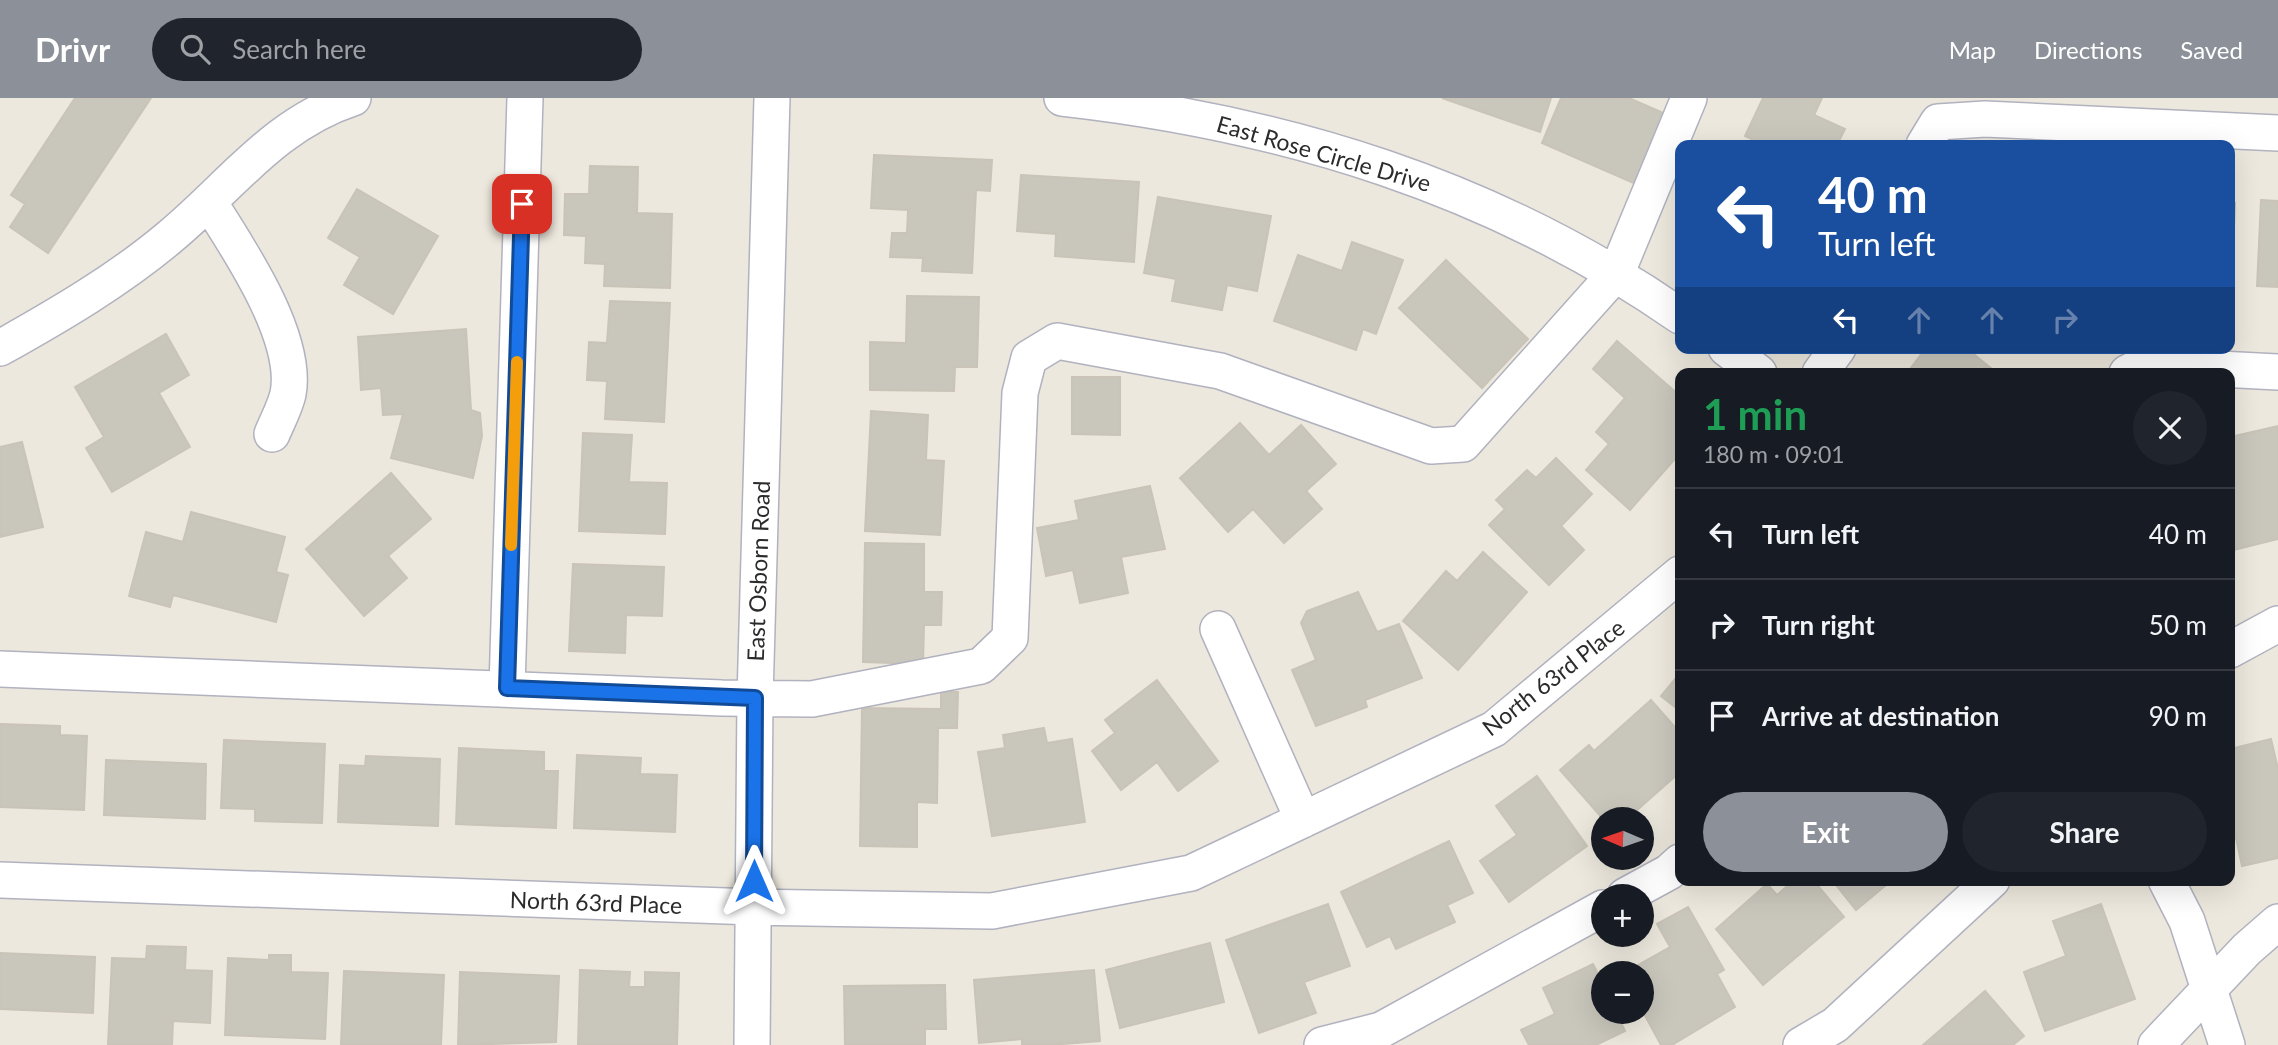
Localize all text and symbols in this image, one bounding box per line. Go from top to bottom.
search box [152,18,642,81]
text: Drivr [35,29,110,69]
icon: search [176,30,214,68]
text: Search here [232,33,366,65]
text: Map [1949,35,1996,64]
text: Directions [2034,35,2142,64]
text: Saved [2180,35,2243,64]
street label: East Rose Circle Drive [1214,109,1434,197]
text: 40 m [1818,165,1928,223]
icon: left [1703,168,1794,259]
pin [492,174,552,234]
icon: arrive [503,185,541,223]
text: Turn left [1818,224,1935,263]
icon: left [1827,301,1865,339]
icon: ahead [1900,301,1938,339]
icon: ahead [1973,301,2011,339]
icon: right [2046,301,2084,339]
text: 1 min [1703,389,1807,439]
button: close [2133,391,2207,465]
text: 180 m · 09:01 [1703,440,1845,468]
street label: East Osborn Road [741,480,775,662]
icon: left [1703,515,1741,553]
text: Turn left [1762,518,1859,550]
text: 40 m [2149,518,2207,550]
icon: right [1703,606,1741,644]
text: Turn right [1762,609,1875,641]
text: 50 m [2149,609,2207,641]
street label: North 63rd Place [1476,613,1630,741]
icon: arrive [1703,697,1741,735]
text: Arrive at destination [1762,700,1999,732]
text: 90 m [2149,700,2207,732]
button: Exit [1703,792,1948,872]
button: Share [1962,792,2207,872]
north arrow [1591,807,1654,870]
map controls [1591,807,1654,1024]
position arrow [717,844,791,918]
button: + [1591,884,1654,947]
street label: North 63rd Place [509,885,683,919]
button: − [1591,961,1654,1024]

